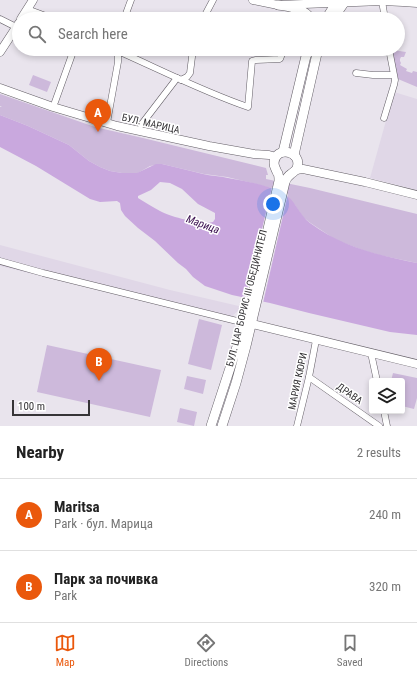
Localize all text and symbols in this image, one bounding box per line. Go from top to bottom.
search box [12,12,405,56]
icon: search [26,23,48,45]
text: Search here [58,25,128,43]
pin: A [85,99,111,132]
street label: БУЛ. МАРИЦА [121,111,181,136]
your location [263,194,283,214]
water label: Марица [184,212,221,236]
street label: БУЛ. ЦАР БОРИС III ОБЕДИНИТЕЛ [224,229,269,368]
pin: B [86,348,112,381]
street label: МАРИЯ КЮРИ [286,352,309,411]
map controls [369,378,405,414]
button: layers [369,378,405,414]
street label: ДРАВА [335,381,365,406]
scale bar [12,398,90,417]
text: 100 m [18,400,45,413]
text: Nearby [16,442,64,462]
text: 2 results [357,445,401,460]
text: Maritsa [54,498,100,516]
text: A [25,507,33,522]
text: 240 m [369,507,401,522]
text: Park · бул. Марица [54,516,153,531]
text: Парк за почивка [54,570,158,588]
text: B [25,579,33,594]
text: 320 m [369,579,401,594]
text: Park [54,588,77,603]
tab: Map [54,632,76,669]
tab: Directions [184,632,228,669]
tab: Saved [337,632,363,669]

